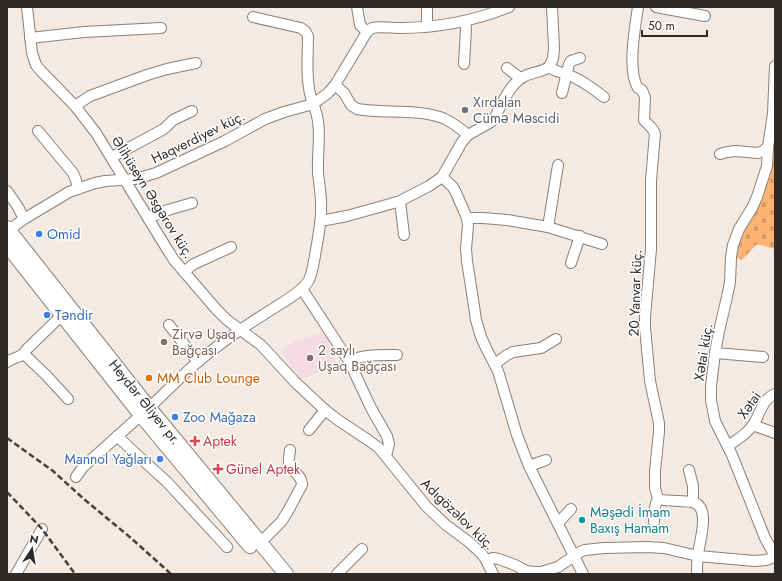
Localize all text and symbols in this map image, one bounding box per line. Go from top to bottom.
scale bar [642,12,707,38]
text: 50 m [648,17,675,35]
place label: Xırdalan Cümə Məscidi [473,92,560,128]
marker: Xırdalan Cümə Məscidi [460,105,470,115]
street label: Haqverdiyev küç. [148,106,248,168]
street label: Əlihüseyn Əsgərov küç. [107,132,199,262]
place label: Omid [47,224,81,244]
marker: Omid [34,229,44,239]
street label: 20 Yanvar küç. [623,249,647,337]
place label: Təndir [55,305,93,325]
marker: Təndir [42,310,52,320]
street label: Xətai küç. [689,322,717,382]
place label: Zirvə Uşaq Bağçası [172,324,236,360]
marker: Zirvə Uşaq Bağçası [159,337,169,347]
place label: 2 saylı Uşaq Bağçası [318,340,397,376]
marker: 2 saylı Uşaq Bağçası [305,353,315,363]
street label: Heydər Əliyev pr. [104,355,186,449]
place label: MM Club Lounge [157,368,260,388]
marker: MM Club Lounge [144,373,154,383]
street label: Xətai [732,387,766,423]
place label: Zoo Mağaza [183,407,256,427]
marker: Zoo Mağaza [170,412,180,422]
place label: Aptek [203,431,238,451]
marker: Aptek [190,436,200,446]
place label: Mannol Yağları [65,449,152,469]
marker: Mannol Yağları [155,454,165,464]
place label: Günel Aptek [226,459,301,479]
marker: Günel Aptek [213,464,223,474]
street label: Adıgözəlov küç. [417,473,499,555]
place label: Məşədi İmam Baxış Hamam [590,502,670,538]
marker: Məşədi İmam Baxış Hamam [577,515,587,525]
north arrow [12,529,52,569]
text: N [28,530,40,548]

